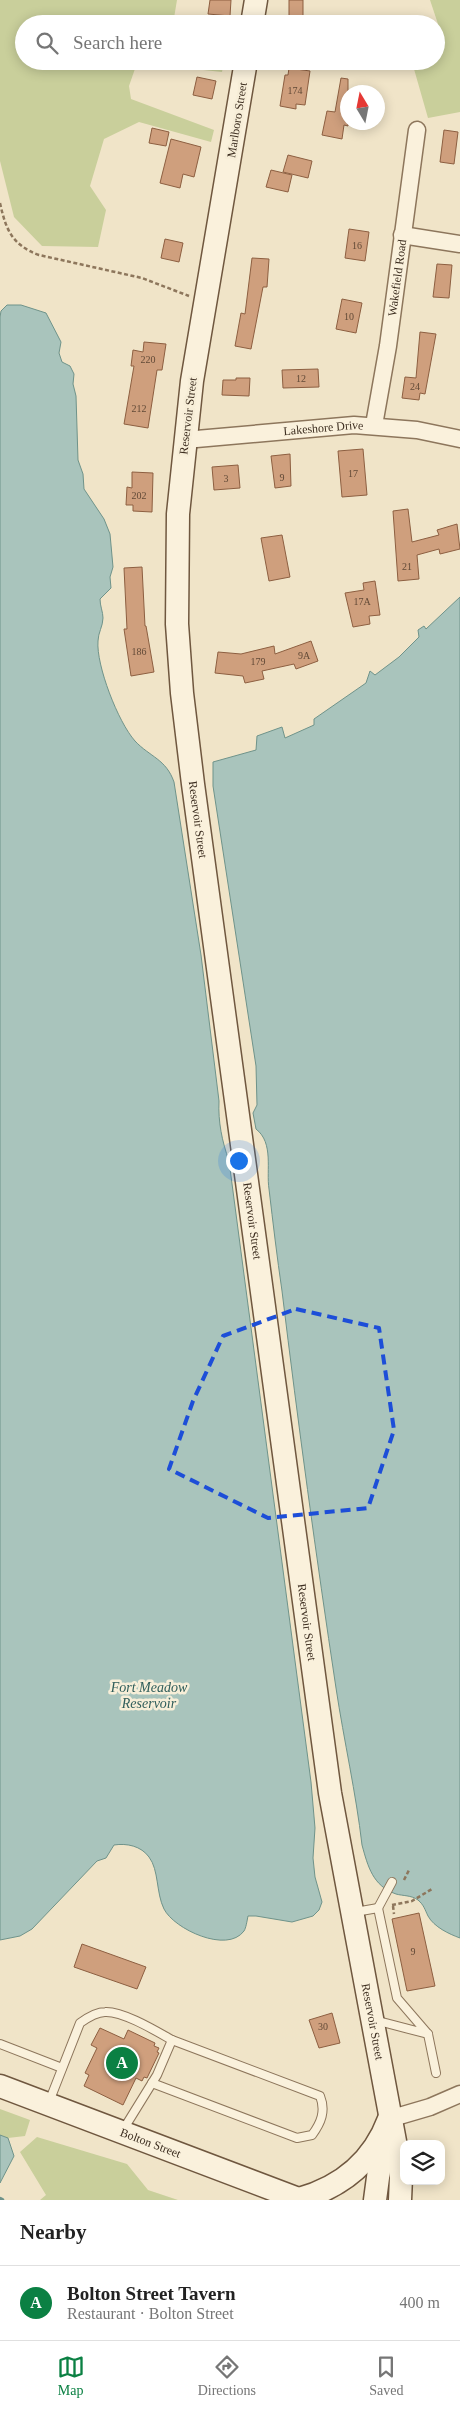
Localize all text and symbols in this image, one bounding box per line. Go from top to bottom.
search box [15,15,445,70]
icon: search [33,29,61,57]
text: Search here [73,32,162,53]
street label: Marlboro Street [224,81,250,159]
house number: 174 [288,85,303,96]
north arrow [340,85,385,130]
street label: Wakefield Road [385,239,409,317]
house number: 16 [352,240,362,251]
house number: 10 [344,311,354,322]
house number: 220 [141,354,156,365]
house number: 12 [296,373,306,384]
street label: Reservoir Street [176,376,200,455]
house number: 24 [410,381,420,392]
house number: 212 [132,403,147,414]
street label: Lakeshore Drive [283,418,364,438]
house number: 17 [348,468,358,479]
house number: 9 [280,472,285,483]
house number: 3 [224,473,229,484]
house number: 202 [132,490,147,501]
house number: 21 [402,561,412,572]
house number: 17A [353,596,371,607]
house number: 186 [132,646,147,657]
house number: 9A [298,650,311,661]
house number: 179 [251,656,266,667]
street label: Reservoir Street [186,780,210,860]
your location [226,1148,252,1174]
street label: Reservoir Street [240,1181,265,1261]
street label: Reservoir Street [295,1583,319,1662]
water label: Fort Meadow Reservoir [110,1680,188,1711]
house number: 9 [411,1946,416,1957]
street label: Reservoir Street [359,1982,387,2062]
house number: 30 [318,2021,328,2032]
pin: A [106,2044,138,2082]
street label: Bolton Street [118,2125,183,2161]
map controls [400,2140,445,2185]
button: layers [400,2140,445,2185]
text: Nearby [20,2220,87,2244]
text: Bolton Street Tavern [67,2283,236,2304]
text: A [30,2294,42,2311]
text: 400 m [400,2294,440,2311]
text: Restaurant · Bolton Street [67,2305,234,2322]
tab: Map [57,2353,85,2399]
tab: Directions [198,2353,256,2399]
tab: Saved [369,2353,403,2399]

